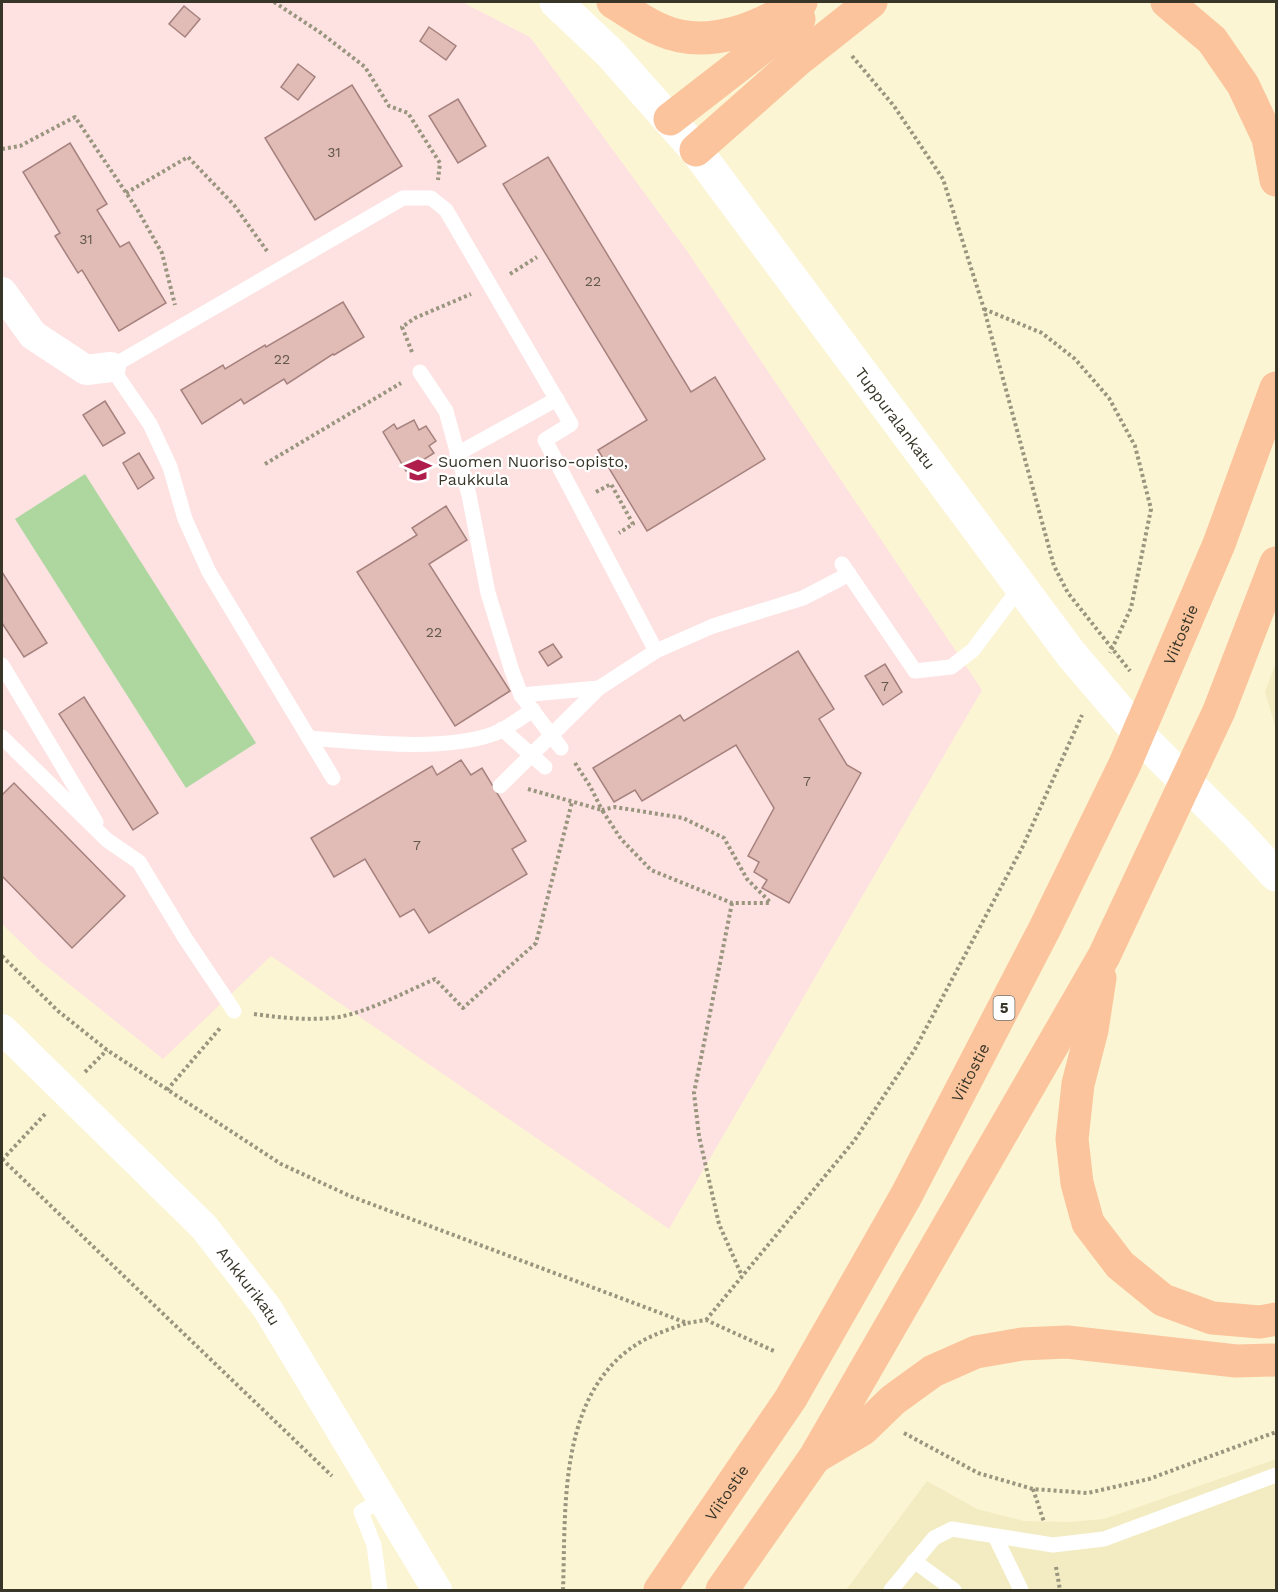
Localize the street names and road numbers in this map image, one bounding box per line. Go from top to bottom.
street label: Tuppuralankatu [851,364,939,473]
street label: Viitostie [1159,602,1202,668]
road number: 5 [994,996,1014,1020]
street label: Viitostie [947,1040,994,1105]
street label: Ankkurikatu [213,1243,284,1329]
street label: Viitostie [701,1461,753,1525]

